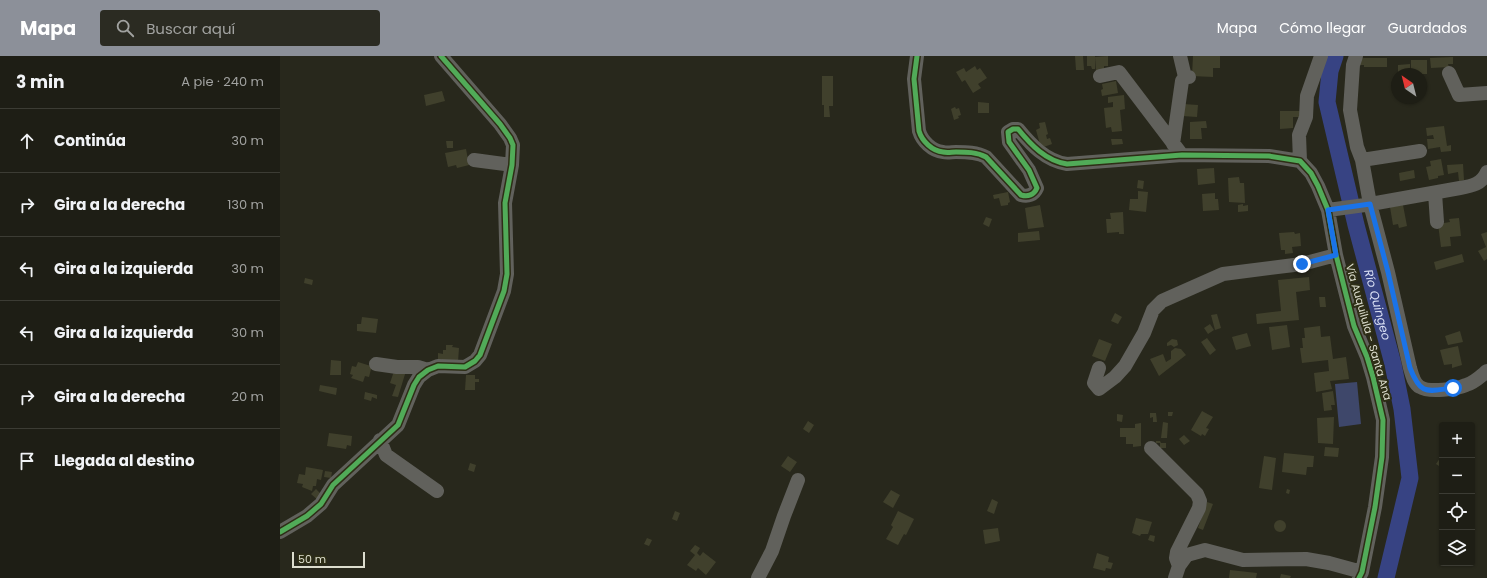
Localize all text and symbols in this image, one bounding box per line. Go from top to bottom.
search box [100,10,380,46]
text: Mapa [20,15,76,42]
icon: search [114,17,136,39]
text: Buscar aquí [146,18,235,39]
text: Mapa [1217,18,1257,38]
text: Cómo llegar [1279,18,1366,38]
text: Guardados [1388,18,1467,38]
north arrow [1391,68,1427,104]
text: 3 min [16,70,64,94]
text: A pie · 240 m [181,72,264,91]
icon: ahead [16,130,38,152]
text: Continúa [54,130,126,151]
text: 30 m [231,131,264,150]
icon: right [16,194,38,216]
text: Gira a la derecha [54,194,185,215]
text: 130 m [227,195,264,214]
route end [1293,255,1311,273]
icon: left [16,258,38,280]
text: Gira a la izquierda [54,258,193,279]
text: 30 m [231,259,264,278]
street label: Vía Auquilula - Santa Ana [1342,262,1396,402]
water label: Río Quingeo [1360,268,1395,342]
icon: left [16,322,38,344]
text: Gira a la izquierda [54,322,193,343]
text: 30 m [231,323,264,342]
route start [1444,379,1462,397]
icon: right [16,386,38,408]
text: Gira a la derecha [54,386,185,407]
text: 20 m [231,387,264,406]
map controls [1439,422,1475,566]
button: + [1439,422,1475,458]
icon: arrive [16,450,38,472]
text: Llegada al destino [54,450,195,471]
button: − [1439,458,1475,494]
button: locate [1439,494,1475,530]
button: layers [1439,530,1475,566]
scale bar [292,550,365,569]
text: 50 m [298,551,326,567]

